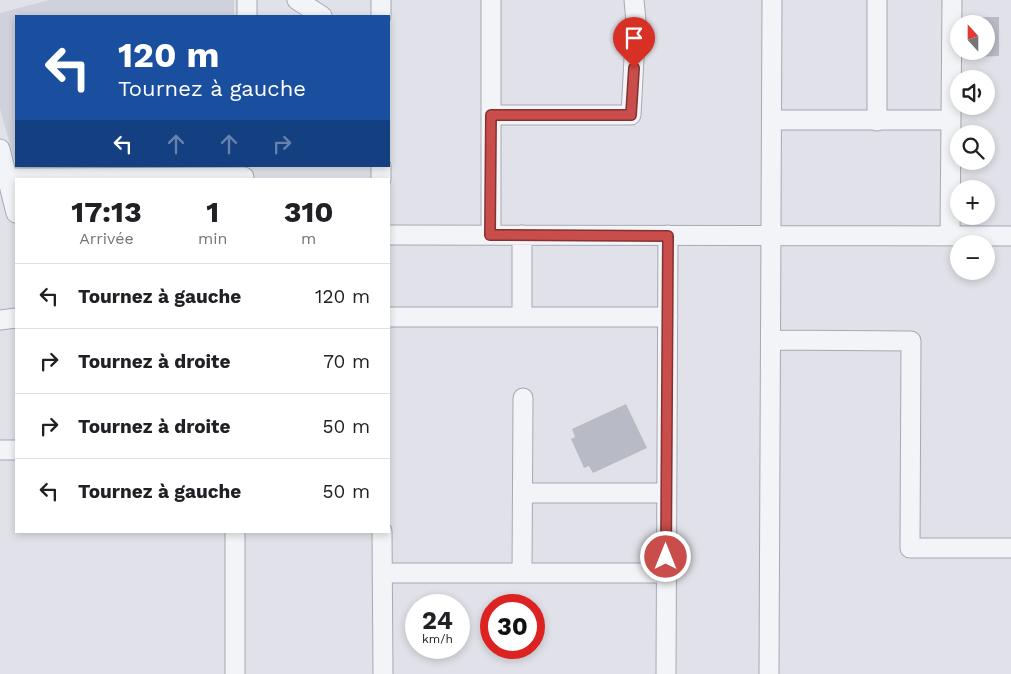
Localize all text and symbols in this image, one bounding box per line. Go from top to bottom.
north arrow [950,15,995,60]
map controls [950,15,995,280]
pin [613,17,655,68]
icon: arrive [620,24,648,52]
text: 120 m [118,34,219,76]
icon: left [35,35,100,100]
button: sound [950,70,995,115]
text: Tournez à gauche [118,76,306,101]
button: search [950,125,995,170]
icon: left [109,130,137,158]
icon: ahead [162,130,190,158]
icon: ahead [215,130,243,158]
icon: right [268,130,296,158]
button: + [950,180,995,225]
text: 17:13 [71,194,142,229]
text: 1 [206,194,219,229]
text: 310 [284,194,334,229]
text: Arrivée [79,229,134,248]
text: min [198,229,227,248]
text: m [301,229,316,248]
button: − [950,235,995,280]
icon: left [35,282,63,310]
text: Tournez à gauche [78,285,241,308]
text: 120 m [315,285,370,308]
icon: right [35,347,63,375]
text: Tournez à droite [78,350,230,373]
text: 70 m [323,350,370,373]
icon: right [35,412,63,440]
text: Tournez à droite [78,415,230,438]
text: 50 m [323,415,370,438]
icon: left [35,477,63,505]
text: Tournez à gauche [78,480,241,503]
text: 50 m [323,480,370,503]
position arrow [639,530,691,582]
speed limit sign: 30 [480,594,545,659]
text: 24 [422,606,453,635]
text: km/h [422,632,453,646]

